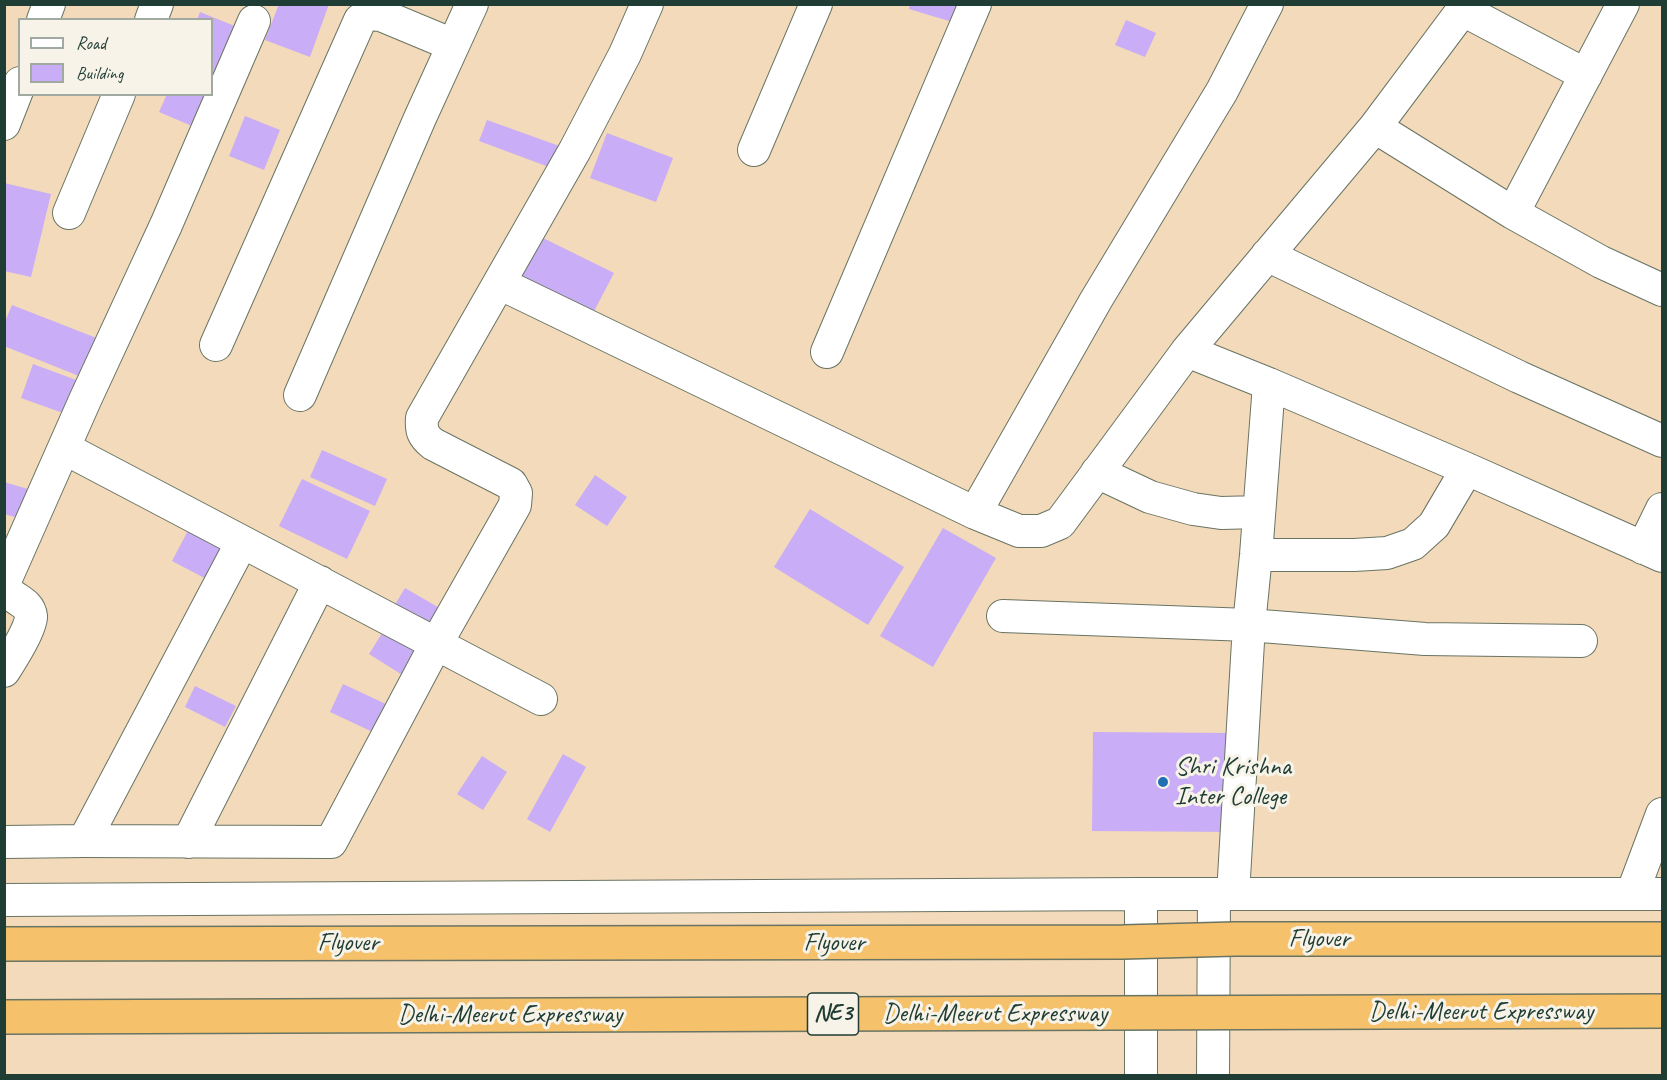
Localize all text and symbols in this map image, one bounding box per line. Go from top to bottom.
legend [18,18,213,96]
text: Road [76,32,106,54]
text: Building [76,62,123,84]
place label: Shri Krishna Inter College [1175,751,1291,812]
marker: Shri Krishna Inter College [1156,775,1170,789]
street label: Flyover [1288,923,1350,955]
street label: Flyover [317,927,379,959]
street label: Flyover [803,927,865,959]
road number: NE3 [808,993,858,1035]
street label: Delhi-Meerut Expressway [1369,996,1593,1028]
street label: Delhi-Meerut Expressway [883,998,1107,1030]
street label: Delhi-Meerut Expressway [398,999,622,1031]

